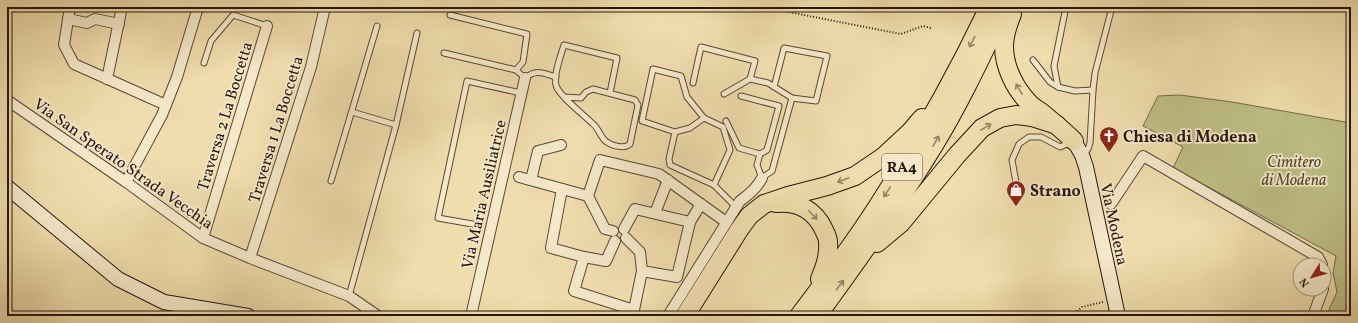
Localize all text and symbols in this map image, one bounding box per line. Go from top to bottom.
one-way arrow [967,36,975,48]
street label: Traversa 2 La Boccetta [193,39,259,194]
street label: Traversa 1 La Boccetta [244,53,310,206]
one-way arrow [1014,83,1022,95]
street label: Via San Sperato Strada Vecchia [28,94,217,235]
street label: Via Maria Ausiliatrice [457,118,513,271]
one-way arrow [980,122,991,131]
church icon: Chiesa di Modena [1098,125,1120,153]
place label: Chiesa di Modena [1123,127,1257,149]
one-way arrow [932,136,940,148]
park label: Cimitero di Modena [1261,152,1327,192]
road number: RA4 [882,154,922,180]
one-way arrow [837,177,849,185]
shop icon: Strano [1005,179,1027,207]
place label: Strano [1030,181,1081,203]
street label: Via Modena [1094,181,1132,268]
one-way arrow [883,186,891,198]
one-way arrow [808,210,818,220]
north arrow [1292,257,1332,297]
text: N [1297,274,1314,290]
one-way arrow [836,279,845,290]

